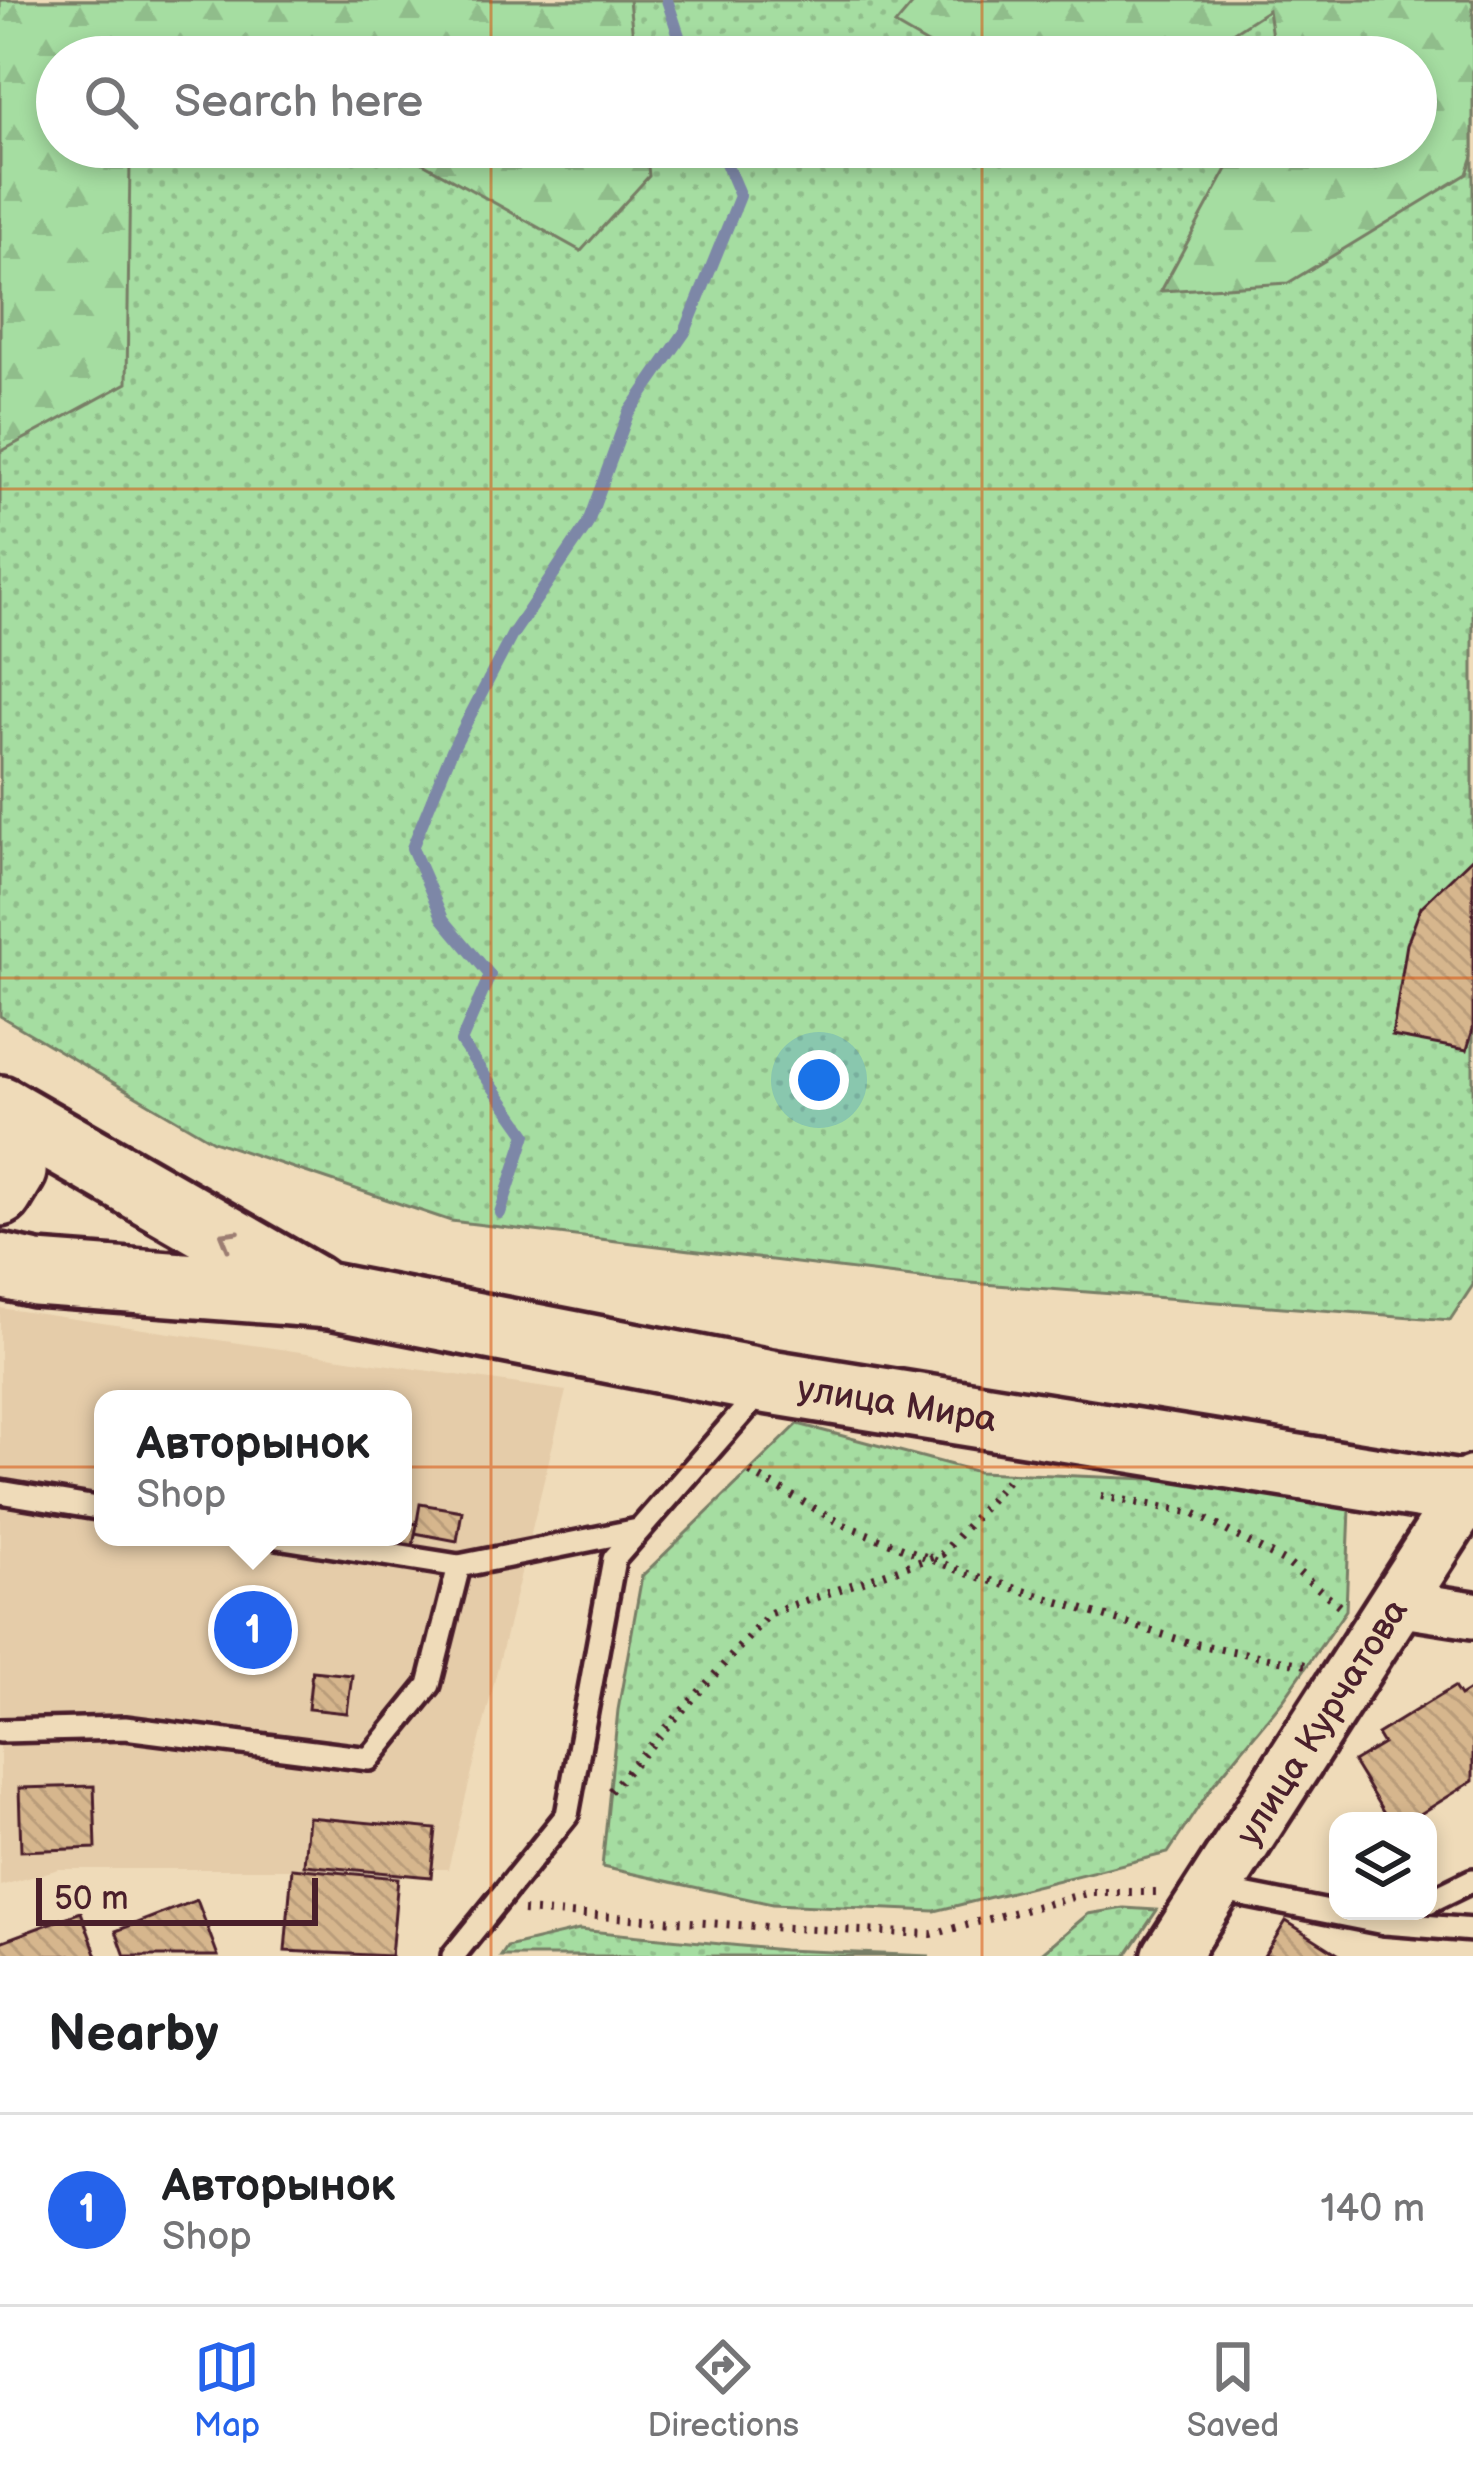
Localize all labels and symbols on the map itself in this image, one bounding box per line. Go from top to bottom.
your location [789,1050,849,1110]
one-way arrow [219,1230,241,1253]
street label: улица Мира [794,1368,1000,1442]
pin: 1 [214,1585,292,1675]
street label: улица Курчатова [1228,1591,1418,1854]
scale bar [36,1872,318,1925]

